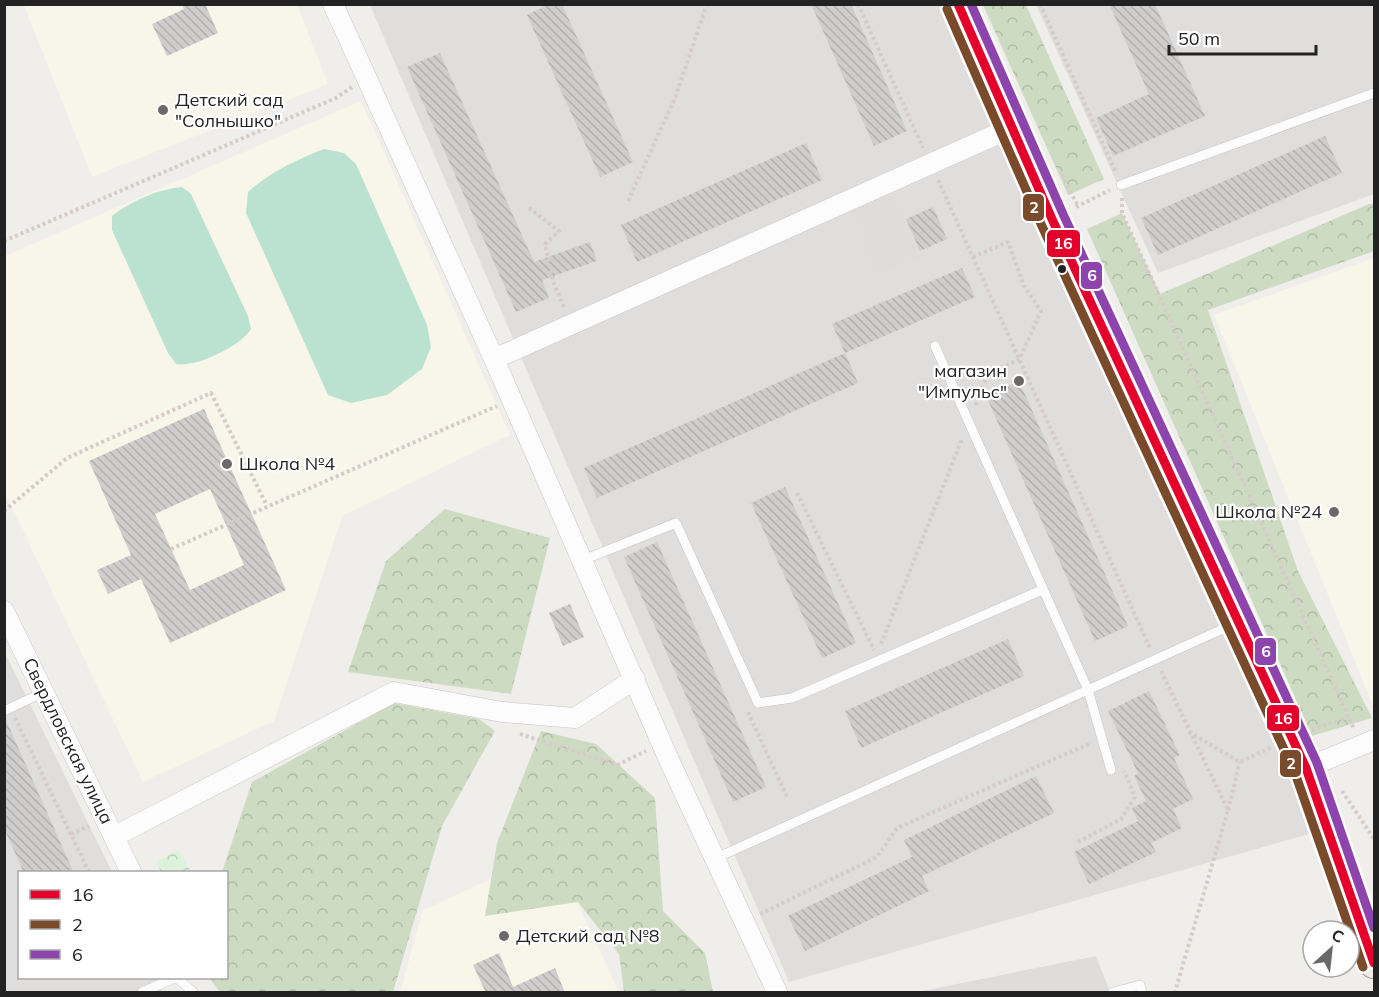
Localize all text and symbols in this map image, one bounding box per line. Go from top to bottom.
scale bar [1169,18,1316,56]
text: 50 m [1178,27,1220,50]
place label: Детский сад "Солнышко" [175,88,284,132]
marker: Детский сад "Солнышко" [156,103,170,117]
line badge: 2 [1022,193,1045,222]
text: 2 [1029,197,1039,217]
line badge: 16 [1046,229,1081,258]
text: 16 [1053,233,1073,253]
line badge: 6 [1080,261,1103,290]
unlabelled marker [1056,263,1068,275]
text: 6 [1087,265,1097,285]
place label: магазин "Импульс" [918,359,1007,403]
marker: магазин "Импульс" [1012,374,1026,388]
place label: Школа №4 [239,452,335,475]
marker: Школа №4 [220,457,234,471]
place label: Школа №24 [1215,500,1322,523]
marker: Школа №24 [1327,505,1341,519]
line badge: 6 [1254,637,1277,666]
text: 6 [1261,641,1271,661]
street label: Свердловская улица [18,654,119,828]
line badge: 16 [1266,704,1300,732]
text: 16 [1273,708,1293,728]
line badge: 2 [1279,749,1302,778]
text: 2 [1286,753,1296,773]
legend [18,871,228,979]
text: 16 [72,883,94,906]
text: 2 [72,913,83,936]
north arrow [1301,919,1361,979]
place label: Детский сад №8 [516,924,660,947]
text: С [1328,924,1347,947]
marker: Детский сад №8 [497,929,511,943]
text: 6 [72,943,83,966]

